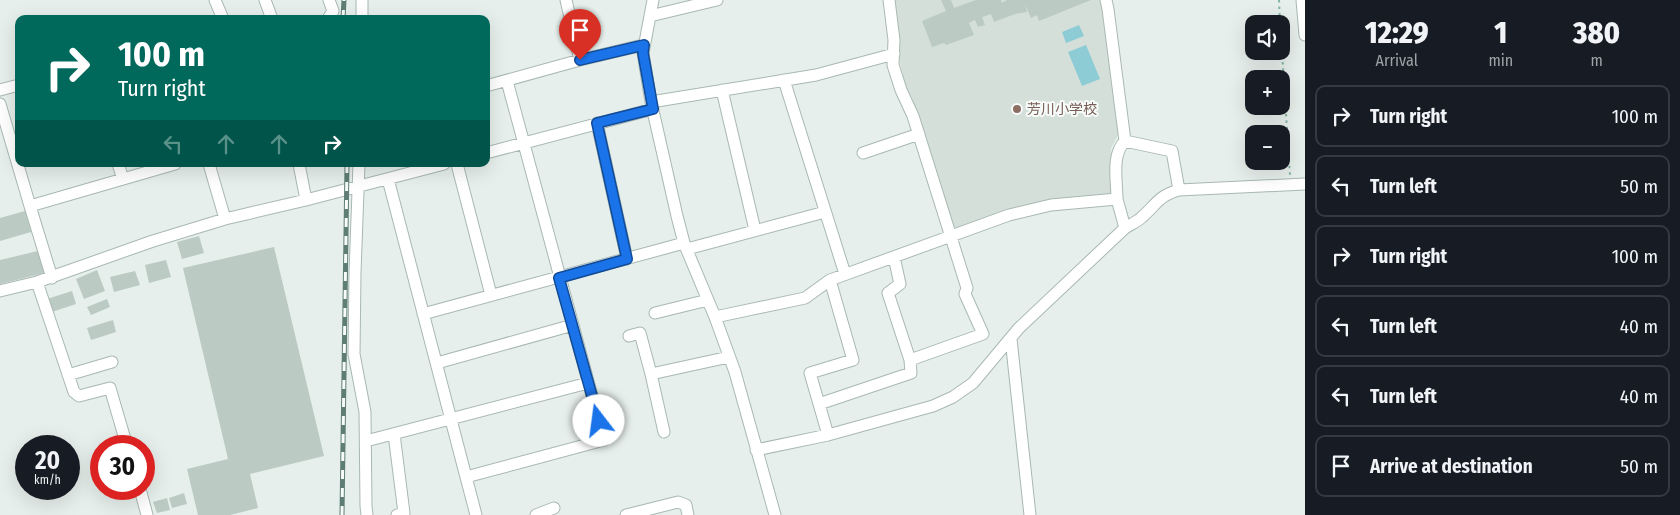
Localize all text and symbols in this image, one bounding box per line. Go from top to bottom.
pin [559,9,601,60]
map controls [1245,15,1290,170]
button: sound [1245,15,1290,60]
text: 12:29 [1365,15,1429,51]
text: 1 [1494,15,1507,51]
text: 380 [1573,15,1620,51]
icon: arrive [566,16,594,44]
text: 100 m [118,33,205,75]
icon: right [35,35,100,100]
text: Arrival [1376,51,1418,70]
text: min [1488,51,1513,70]
text: m [1590,51,1603,70]
button: + [1245,70,1290,115]
text: Turn right [118,75,206,102]
place label: 芳川小学校 [1027,101,1097,118]
icon: right [1327,102,1355,130]
marker: 芳川小学校 [1011,103,1023,115]
text: Turn right [1370,105,1447,128]
text: 100 m [1612,105,1658,128]
button: − [1245,125,1290,170]
icon: left [159,130,187,158]
icon: ahead [212,130,240,158]
icon: ahead [265,130,293,158]
icon: right [318,130,346,158]
icon: left [1327,172,1355,200]
text: Turn left [1370,175,1437,198]
text: 50 m [1620,175,1658,198]
icon: right [1327,242,1355,270]
text: Turn right [1370,245,1447,268]
text: 100 m [1612,245,1658,268]
icon: left [1327,312,1355,340]
text: Turn left [1370,315,1437,338]
text: 40 m [1620,315,1658,338]
icon: left [1327,382,1355,410]
text: Turn left [1370,385,1437,408]
text: 40 m [1620,385,1658,408]
position arrow [572,394,624,446]
speed limit sign: 30 [90,435,155,500]
text: 20 [35,446,60,476]
icon: arrive [1327,452,1355,480]
text: Arrive at destination [1370,455,1533,478]
text: 50 m [1620,455,1658,478]
text: km/h [34,473,61,487]

